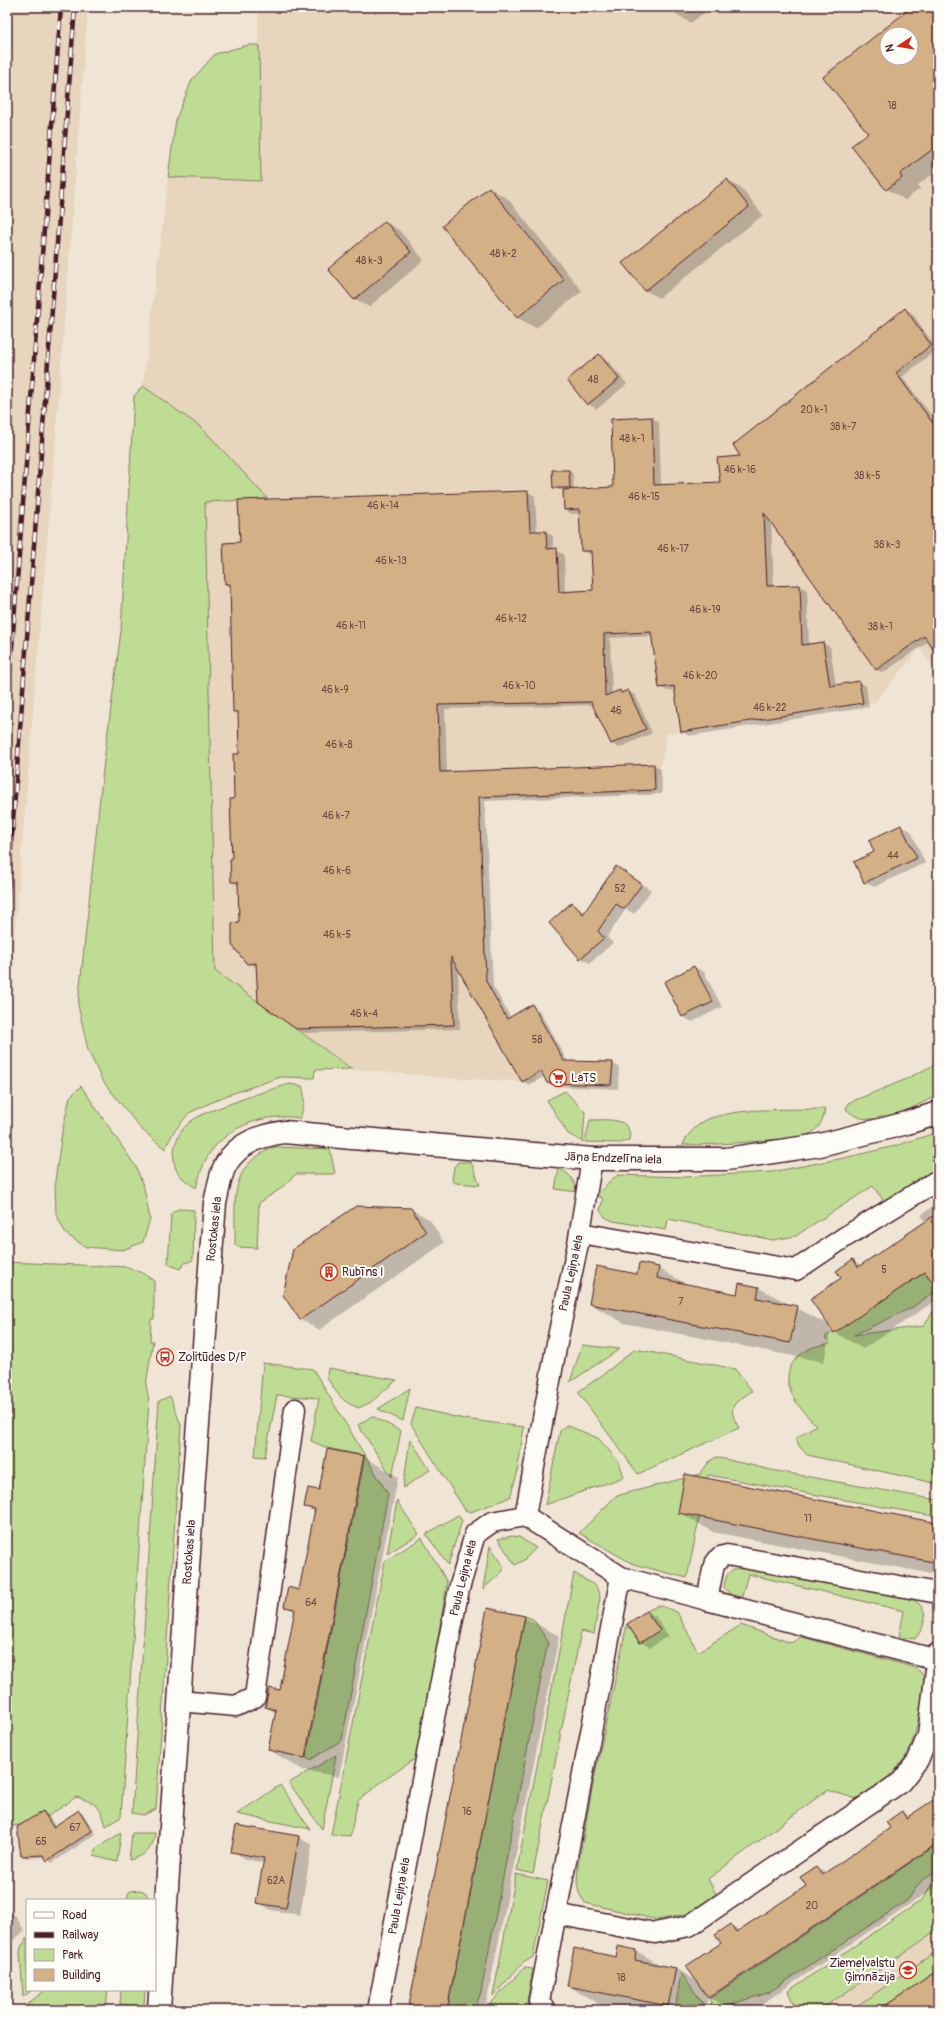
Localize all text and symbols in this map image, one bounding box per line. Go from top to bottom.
north arrow [879,26,919,66]
text: N [882,42,897,53]
house number: 18 [888,100,896,112]
house number: 48 k-2 [489,248,517,260]
house number: 48 k-3 [355,255,383,267]
house number: 48 [588,374,598,386]
house number: 20 k-1 [801,404,828,416]
house number: 38 k-7 [830,421,857,433]
house number: 48 k-1 [619,433,645,445]
house number: 46 k-16 [724,464,756,476]
house number: 38 k-5 [854,470,880,482]
house number: 46 k-15 [628,491,660,503]
house number: 46 k-14 [367,500,399,512]
house number: 38 k-3 [874,539,901,551]
house number: 46 k-17 [657,543,689,555]
house number: 46 k-13 [375,555,407,567]
house number: 46 k-19 [689,604,721,616]
house number: 46 k-12 [495,613,527,625]
house number: 46 k-11 [336,620,366,632]
house number: 38 k-1 [867,621,893,633]
house number: 46 k-20 [683,670,717,682]
house number: 46 k-10 [503,680,536,692]
house number: 46 k-9 [321,684,349,696]
house number: 46 k-22 [753,702,787,714]
house number: 46 [610,705,622,717]
house number: 46 k-8 [325,739,353,751]
house number: 46 k-7 [322,810,350,822]
house number: 44 [887,850,899,862]
house number: 46 k-6 [323,865,351,877]
house number: 52 [614,883,626,895]
house number: 46 k-5 [323,929,351,941]
house number: 46 k-4 [350,1008,378,1020]
house number: 58 [532,1034,542,1046]
supermarket icon: LaTS [548,1068,568,1088]
place label: LaTS [571,1071,596,1086]
street label: Jāņa Endzelīna iela [564,1149,662,1168]
street label: Rostokas iela [204,1195,225,1262]
street label: Paula Lejiņa iela [556,1233,587,1313]
building icon: Rubīns I [319,1262,339,1282]
house number: 5 [881,1264,887,1276]
place label: Rubīns I [342,1265,383,1280]
house number: 7 [678,1296,684,1308]
bus stop icon: Zolitūdes D/P [155,1347,175,1367]
place label: Zolitūdes D/P [178,1350,247,1365]
house number: 11 [804,1513,812,1525]
street label: Rostokas iela [180,1519,199,1585]
street label: Paula Lejiņa iela [447,1538,480,1618]
house number: 64 [305,1597,317,1609]
house number: 16 [462,1806,472,1818]
house number: 67 [69,1822,81,1834]
house number: 65 [35,1836,47,1848]
street label: Paula Lejiņa iela [385,1856,414,1936]
house number: 62A [267,1875,285,1887]
legend [26,1899,156,1991]
house number: 20 [806,1900,818,1912]
text: Road [62,1908,87,1923]
text: Railway [62,1928,98,1943]
text: Park [62,1948,83,1963]
place label: Ziemeļvalstu Ģimnāzija [829,1956,895,1985]
school or university icon: Ziemeļvalstu Ģimnāzija [898,1960,918,1980]
text: Building [62,1968,101,1983]
house number: 18 [617,1972,625,1984]

